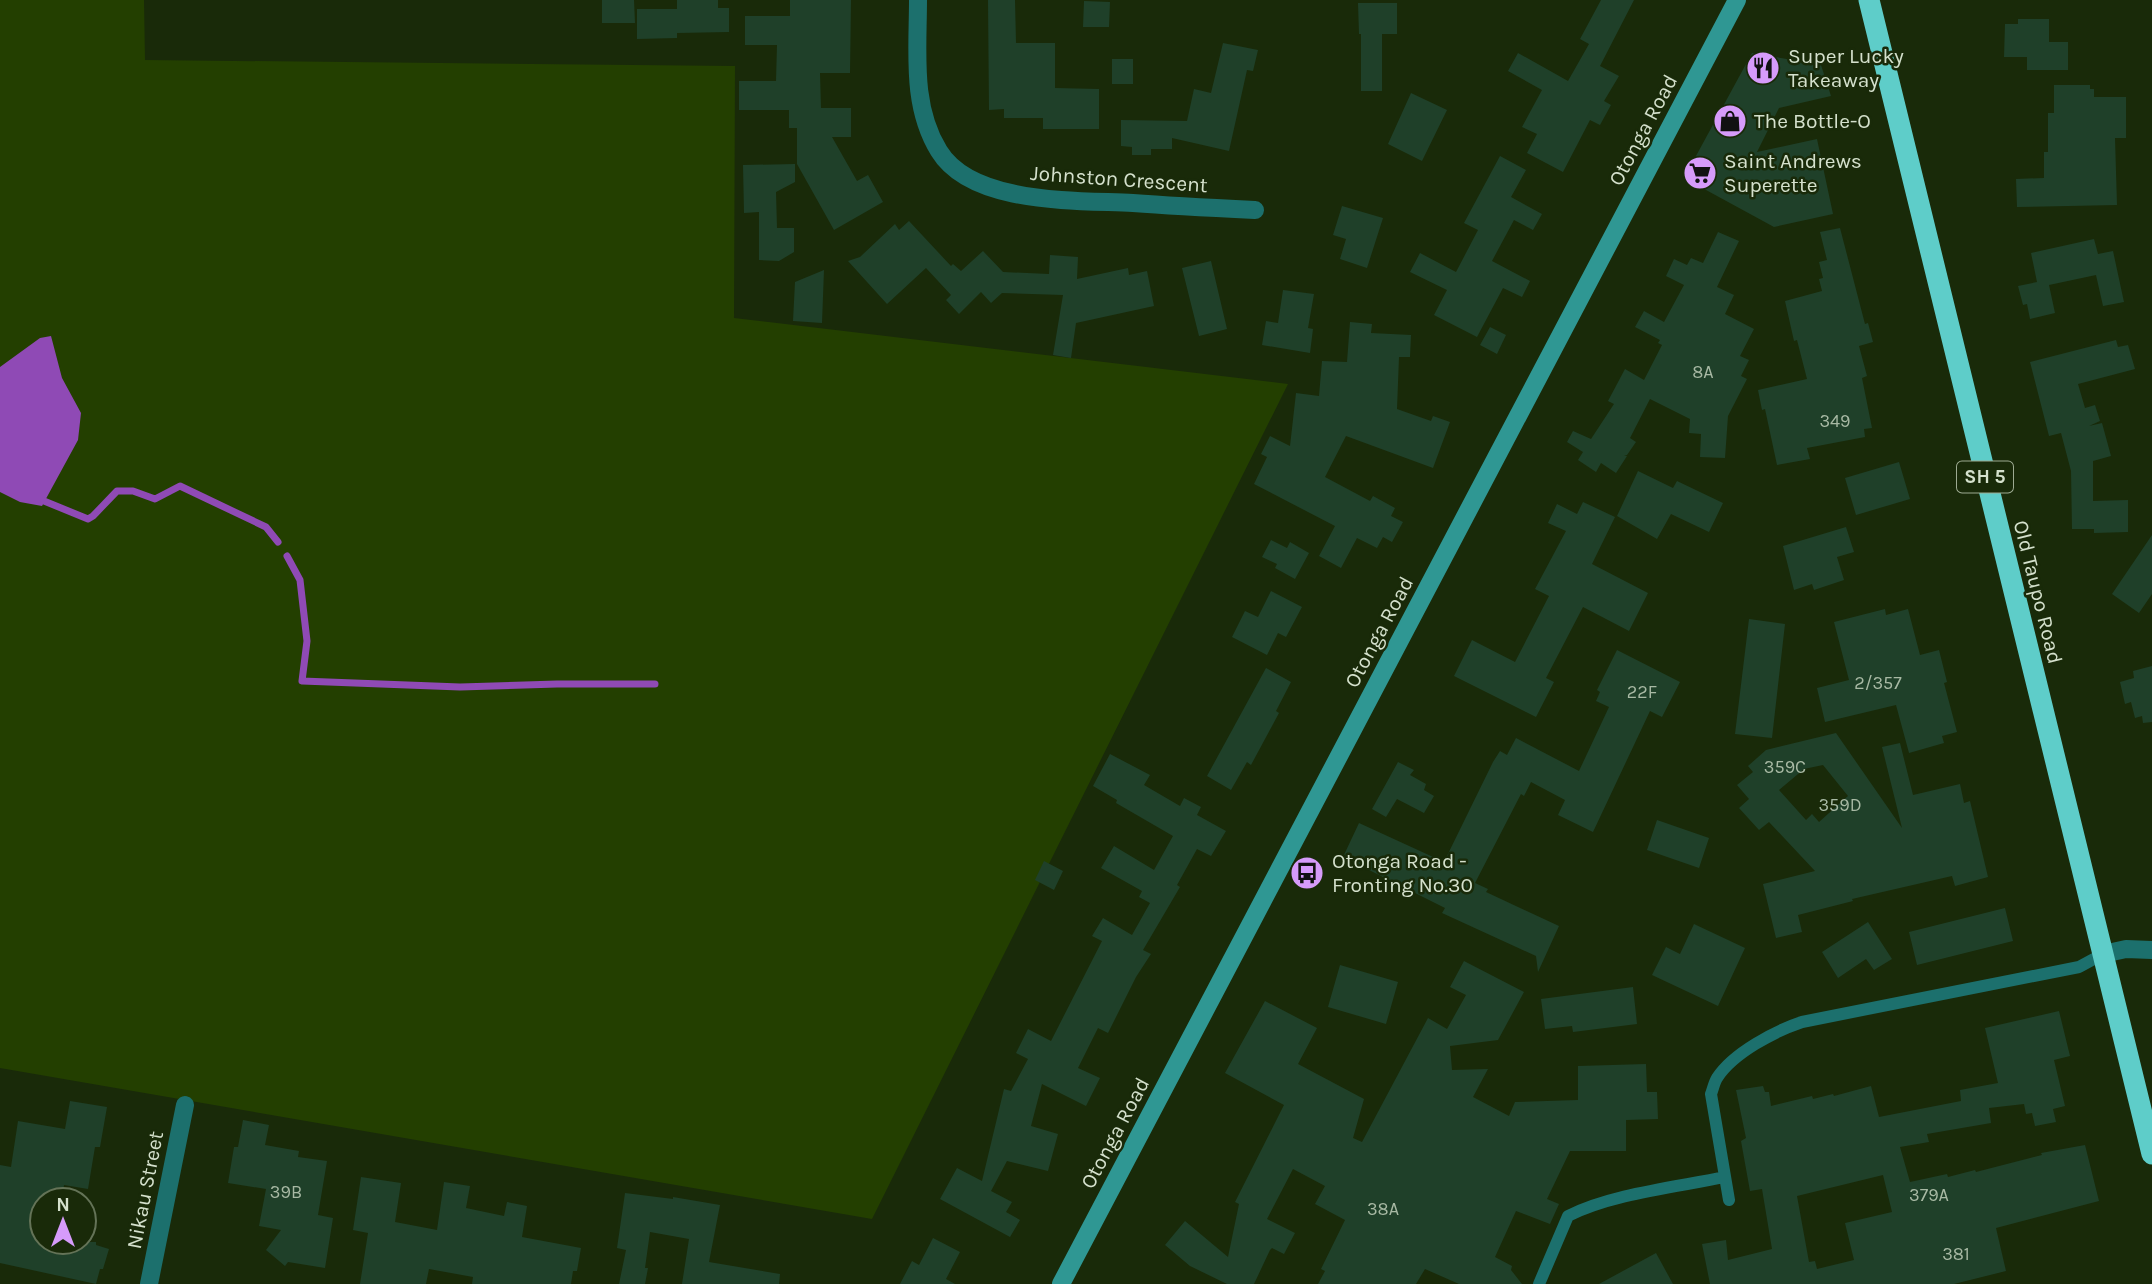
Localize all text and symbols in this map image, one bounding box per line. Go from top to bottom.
place label: Super Lucky Takeaway [1788,44,1904,92]
restaurant icon: Super Lucky Takeaway [1744,49,1782,87]
street label: Otonga Road [1604,70,1682,190]
shop icon: The Bottle-O [1711,102,1749,140]
place label: The Bottle-O [1754,109,1871,133]
place label: Saint Andrews Superette [1724,149,1862,197]
supermarket icon: Saint Andrews Superette [1681,154,1719,192]
street label: Johnston Crescent [1029,161,1209,197]
house number: 8A [1692,361,1714,383]
house number: 349 [1819,410,1851,432]
road number: SH 5 [1957,462,2013,492]
street label: Old Taupo Road [2009,518,2067,666]
street label: Otonga Road [1340,572,1418,692]
house number: 2/357 [1854,672,1902,694]
house number: 22F [1627,681,1657,703]
house number: 359C [1764,756,1806,778]
house number: 359D [1818,794,1862,816]
place label: Otonga Road - Fronting No.30 [1332,849,1473,897]
bus stop icon: Otonga Road - Fronting No.30 [1288,854,1326,892]
street label: Otonga Road [1076,1073,1154,1193]
street label: Nikau Street [122,1129,168,1251]
house number: 39B [270,1181,302,1203]
house number: 379A [1909,1184,1949,1206]
north arrow [28,1186,98,1256]
text: N [56,1194,70,1216]
house number: 38A [1367,1198,1399,1220]
house number: 381 [1942,1243,1970,1265]

